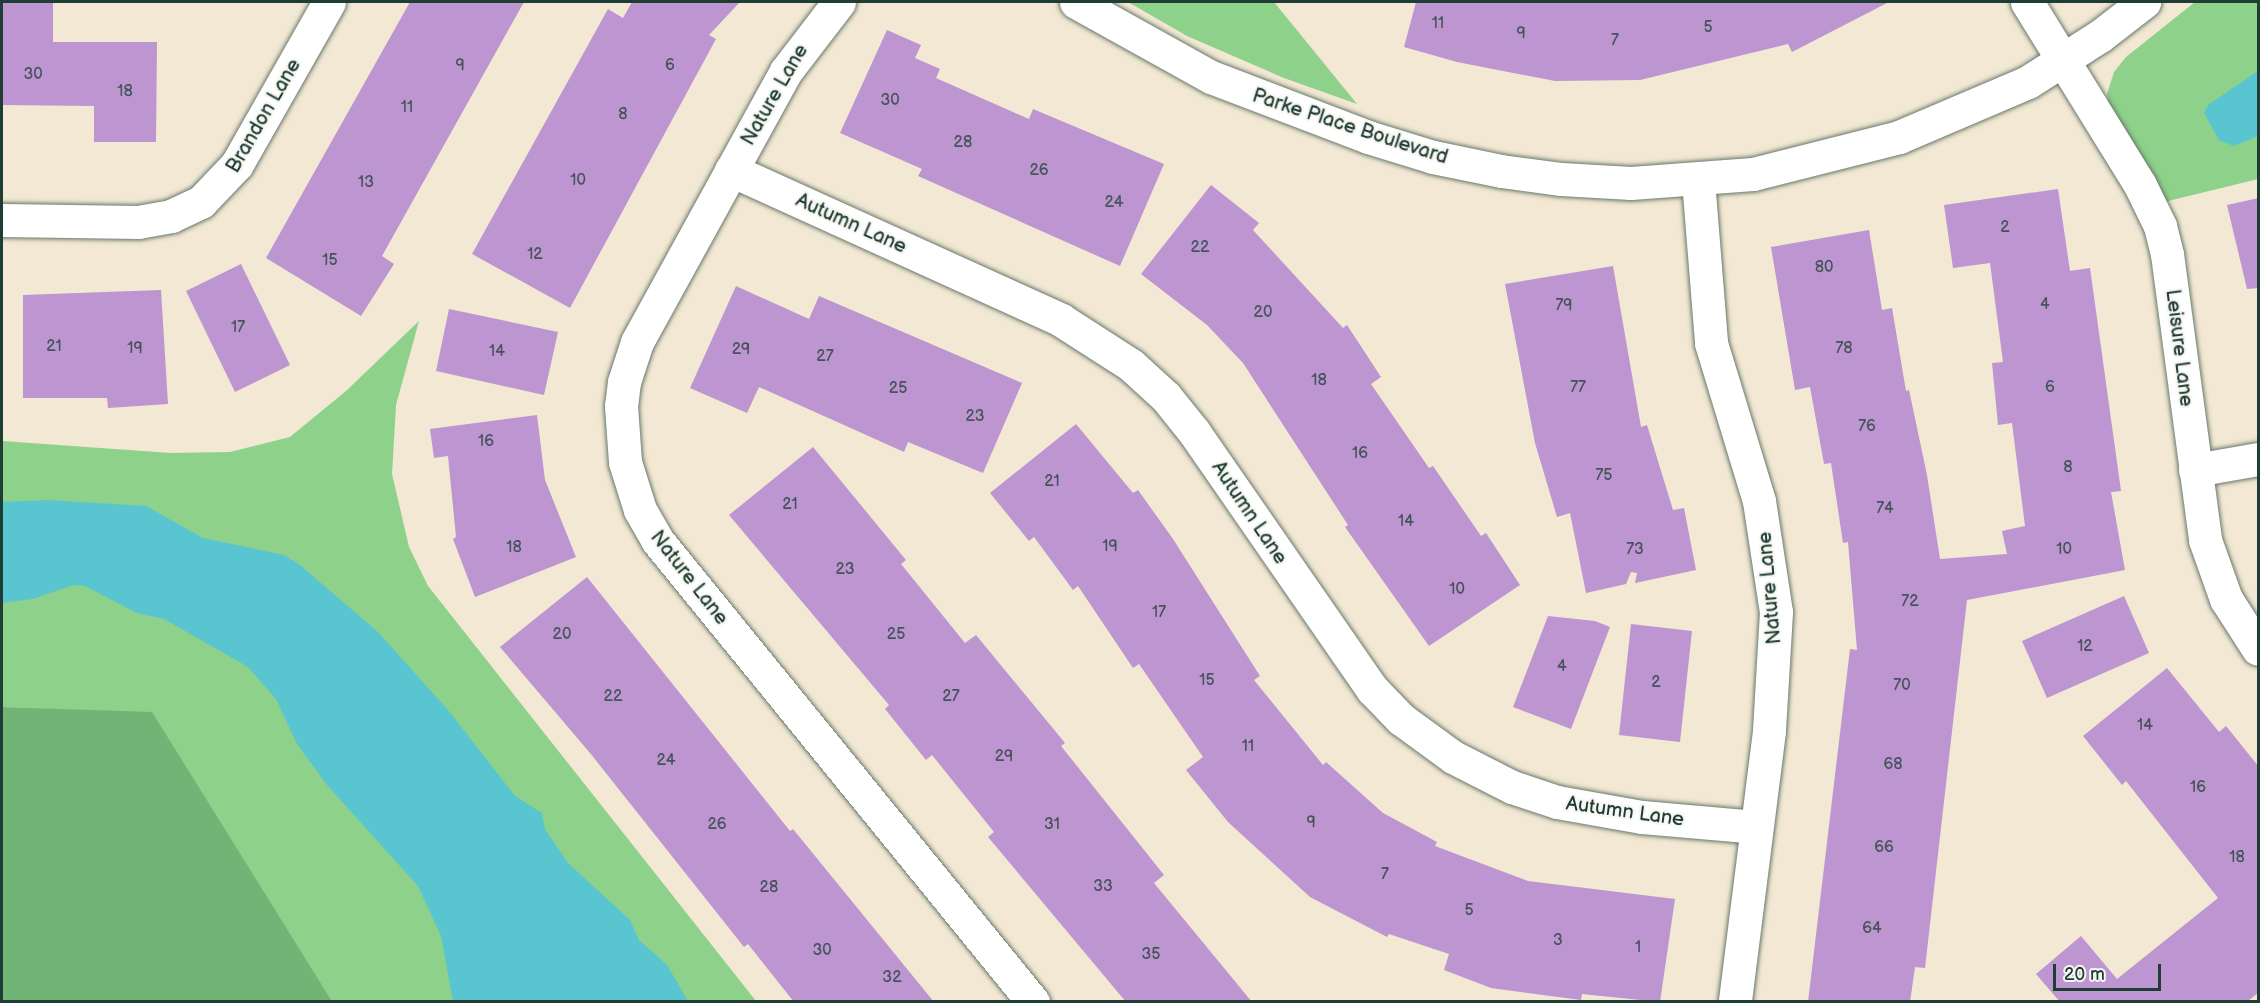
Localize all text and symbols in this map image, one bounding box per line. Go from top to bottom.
house number: 11 [1432,14,1444,34]
house number: 5 [1703,18,1713,38]
house number: 9 [1516,24,1526,44]
house number: 7 [1611,31,1619,51]
street label: Nature Lane [736,40,814,150]
street label: Brandon Lane [222,55,306,177]
house number: 9 [455,56,465,76]
house number: 6 [665,56,675,76]
house number: 30 [23,65,43,85]
house number: 18 [117,82,133,102]
street label: Parke Place Boulevard [1249,84,1451,170]
house number: 30 [880,91,900,111]
house number: 11 [401,98,413,118]
house number: 8 [618,105,628,125]
house number: 28 [954,133,972,153]
house number: 26 [1029,161,1049,181]
house number: 10 [570,171,586,191]
house number: 13 [358,173,374,193]
street label: Autumn Lane [792,189,910,259]
house number: 24 [1105,193,1123,213]
house number: 2 [2000,218,2010,238]
house number: 22 [1191,238,1209,258]
house number: 12 [527,245,543,265]
house number: 15 [322,251,338,271]
house number: 80 [1815,258,1833,278]
street label: Leisure Lane [2160,288,2198,408]
house number: 4 [2040,295,2050,315]
house number: 79 [1555,296,1573,316]
house number: 20 [1254,303,1272,323]
house number: 17 [231,318,245,338]
house number: 21 [46,337,62,357]
house number: 19 [127,339,143,359]
house number: 78 [1835,339,1853,359]
house number: 29 [732,340,750,360]
house number: 14 [489,342,505,362]
house number: 27 [816,347,834,367]
house number: 18 [1311,371,1327,391]
house number: 77 [1570,378,1586,398]
house number: 6 [2045,378,2055,398]
house number: 25 [889,379,907,399]
house number: 23 [966,407,984,427]
house number: 76 [1858,417,1876,437]
house number: 16 [478,432,494,452]
house number: 16 [1352,444,1368,464]
street label: Autumn Lane [1206,457,1292,569]
house number: 8 [2063,458,2073,478]
house number: 75 [1595,466,1613,486]
house number: 21 [1044,472,1060,492]
house number: 21 [782,495,798,515]
house number: 74 [1876,499,1894,519]
house number: 14 [1398,512,1414,532]
street label: Nature Lane [645,526,733,630]
street label: Nature Lane [1753,531,1787,645]
house number: 19 [1102,537,1118,557]
house number: 18 [506,538,522,558]
house number: 73 [1626,540,1644,560]
house number: 10 [2056,540,2072,560]
house number: 23 [836,560,854,580]
house number: 10 [1449,580,1465,600]
house number: 72 [1901,592,1919,612]
house number: 17 [1152,603,1166,623]
house number: 20 [553,625,571,645]
house number: 25 [887,625,905,645]
house number: 12 [2077,637,2093,657]
house number: 4 [1557,657,1567,677]
house number: 15 [1199,671,1215,691]
house number: 2 [1651,673,1661,693]
house number: 70 [1893,676,1911,696]
house number: 22 [604,687,622,707]
house number: 27 [942,687,960,707]
house number: 14 [2137,716,2153,736]
house number: 11 [1242,737,1254,757]
house number: 29 [995,747,1013,767]
house number: 24 [657,751,675,771]
house number: 68 [1883,755,1903,775]
house number: 16 [2190,778,2206,798]
street label: Autumn Lane [1564,792,1686,832]
house number: 9 [1306,813,1316,833]
house number: 26 [707,815,727,835]
house number: 31 [1044,815,1060,835]
house number: 66 [1874,838,1894,858]
house number: 18 [2229,848,2245,868]
house number: 7 [1381,865,1389,885]
house number: 33 [1093,877,1113,897]
house number: 28 [760,878,778,898]
house number: 5 [1464,901,1474,921]
house number: 64 [1862,919,1882,939]
house number: 3 [1553,931,1563,951]
house number: 1 [1635,938,1641,958]
house number: 30 [812,941,832,961]
house number: 35 [1141,945,1161,965]
scale bar [2056,952,2164,990]
text: 20 m [2064,964,2105,985]
house number: 32 [882,968,902,988]

